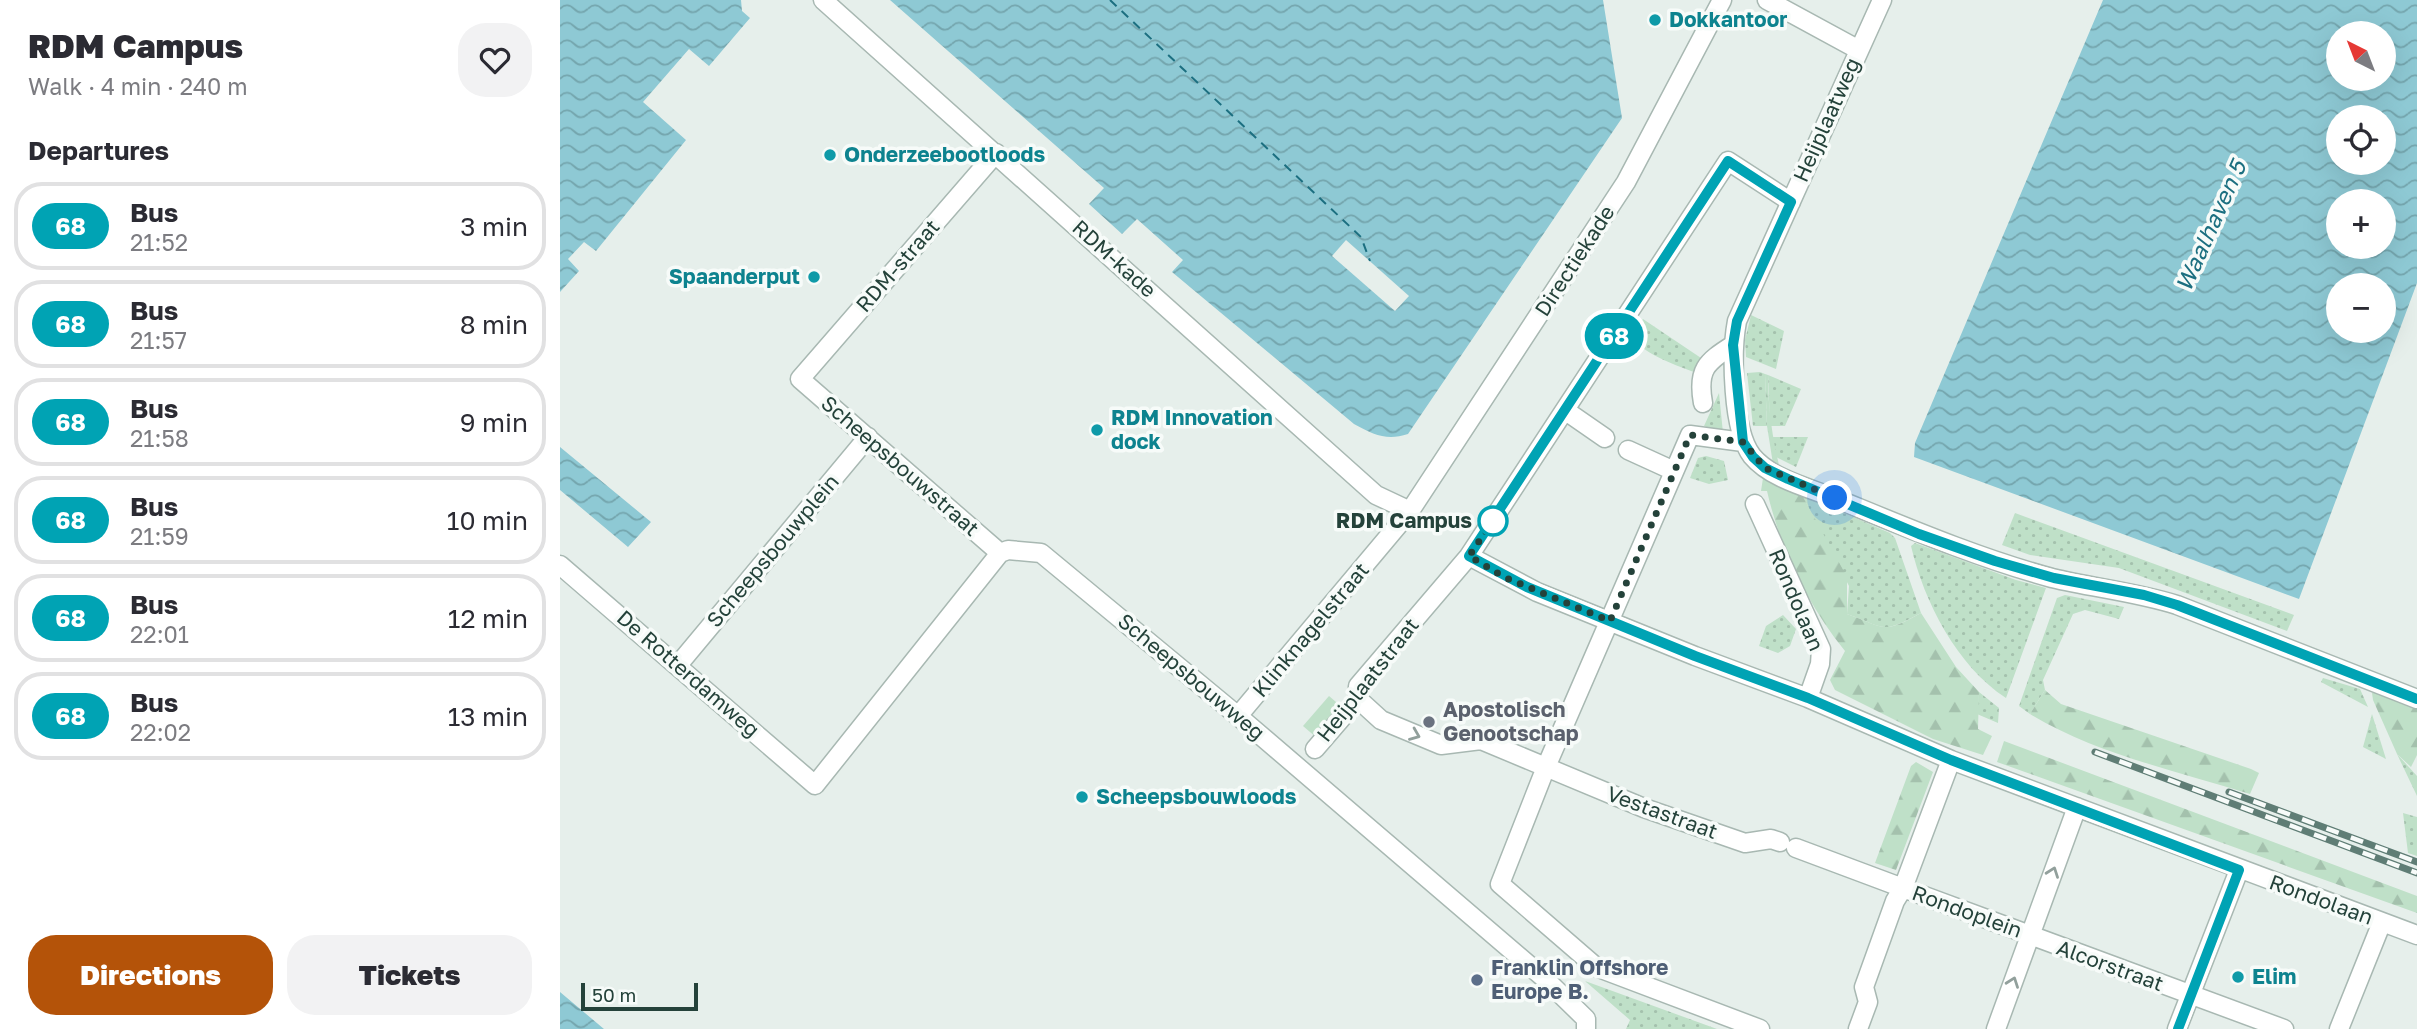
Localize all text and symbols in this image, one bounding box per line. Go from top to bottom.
place label: Dokkantoor [1669,6,1787,32]
marker: Dokkantoor [1647,12,1663,28]
north arrow [2326,21,2396,91]
map controls [2326,21,2396,343]
button: heart [458,23,532,97]
text: RDM Campus [28,26,243,65]
street label: Heijplaatweg [1787,54,1865,186]
text: Walk · 4 min · 240 m [28,72,248,100]
button: locate [2326,105,2396,175]
text: Departures [28,135,169,166]
place label: Onderzeebootloods [844,141,1045,167]
marker: Onderzeebootloods [822,147,838,163]
water label: Waalhaven 5 [2169,153,2252,295]
button: + [2326,189,2396,259]
text: Bus [130,197,178,228]
street label: Directiekade [1529,200,1620,321]
text: 68 [55,211,86,240]
text: 3 min [460,211,528,242]
street label: RDM-straat [850,214,945,317]
street label: RDM-kade [1067,214,1162,303]
text: 21:52 [130,228,188,256]
place label: Spaanderput [669,263,800,289]
marker: Spaanderput [806,269,822,285]
button: − [2326,273,2396,343]
text: Bus [130,295,178,326]
text: 68 [55,309,86,338]
text: 8 min [460,309,528,340]
line badge: 68 [1583,313,1646,359]
text: 68 [1599,321,1629,350]
text: 21:57 [130,326,187,354]
street label: Scheepsbouwstraat [816,390,985,541]
text: Bus [130,393,178,424]
place label: RDM Innovation dock [1111,404,1273,454]
text: 68 [55,407,86,436]
text: 9 min [460,407,528,438]
marker: RDM Innovation dock [1089,422,1105,438]
text: 21:58 [130,424,189,452]
street label: Scheepsbouwplein [701,469,844,632]
your location [1817,480,1852,515]
text: Bus [130,491,178,522]
text: 68 [55,505,86,534]
text: 10 min [447,505,528,536]
marker: RDM Campus [1478,506,1508,536]
place label: RDM Campus [1336,507,1472,533]
text: 21:59 [130,522,189,550]
street label: Rondolaan [1764,545,1830,655]
street label: Klinknagelstraat [1246,557,1374,702]
text: Bus [130,589,178,620]
text: 68 [55,603,86,632]
text: 12 min [448,603,528,634]
street label: De Rotterdamweg [612,604,765,742]
street label: Scheepsbouwweg [1113,607,1270,745]
street label: Heijplaatstraat [1311,612,1424,747]
text: 22:01 [130,620,189,648]
text: Bus [130,687,178,718]
place label: Apostolisch Genootschap [1443,696,1579,746]
text: 68 [55,701,86,730]
text: 13 min [448,701,528,732]
marker: Apostolisch Genootschap [1421,714,1437,730]
text: 22:02 [130,718,191,746]
one-way arrow [1408,726,1420,740]
street label: Vestastraat [1603,780,1721,844]
place label: Scheepsbouwloods [1096,783,1297,809]
marker: Scheepsbouwloods [1074,789,1090,805]
one-way arrow [2045,866,2059,878]
street label: Rondolaan [2266,868,2377,930]
street label: Rondoplein [1909,879,2026,943]
street label: Alcorstraat [2053,934,2167,996]
button: Directions [28,935,273,1015]
button: Tickets [287,935,532,1015]
place label: Franklin Offshore Europe B. [1491,954,1668,1004]
place label: Elim [2252,963,2296,989]
marker: Elim [2230,969,2246,985]
marker: Franklin Offshore Europe B. [1469,972,1485,988]
one-way arrow [2005,977,2019,989]
scale bar [581,980,698,1012]
text: 50 m [592,983,636,1006]

